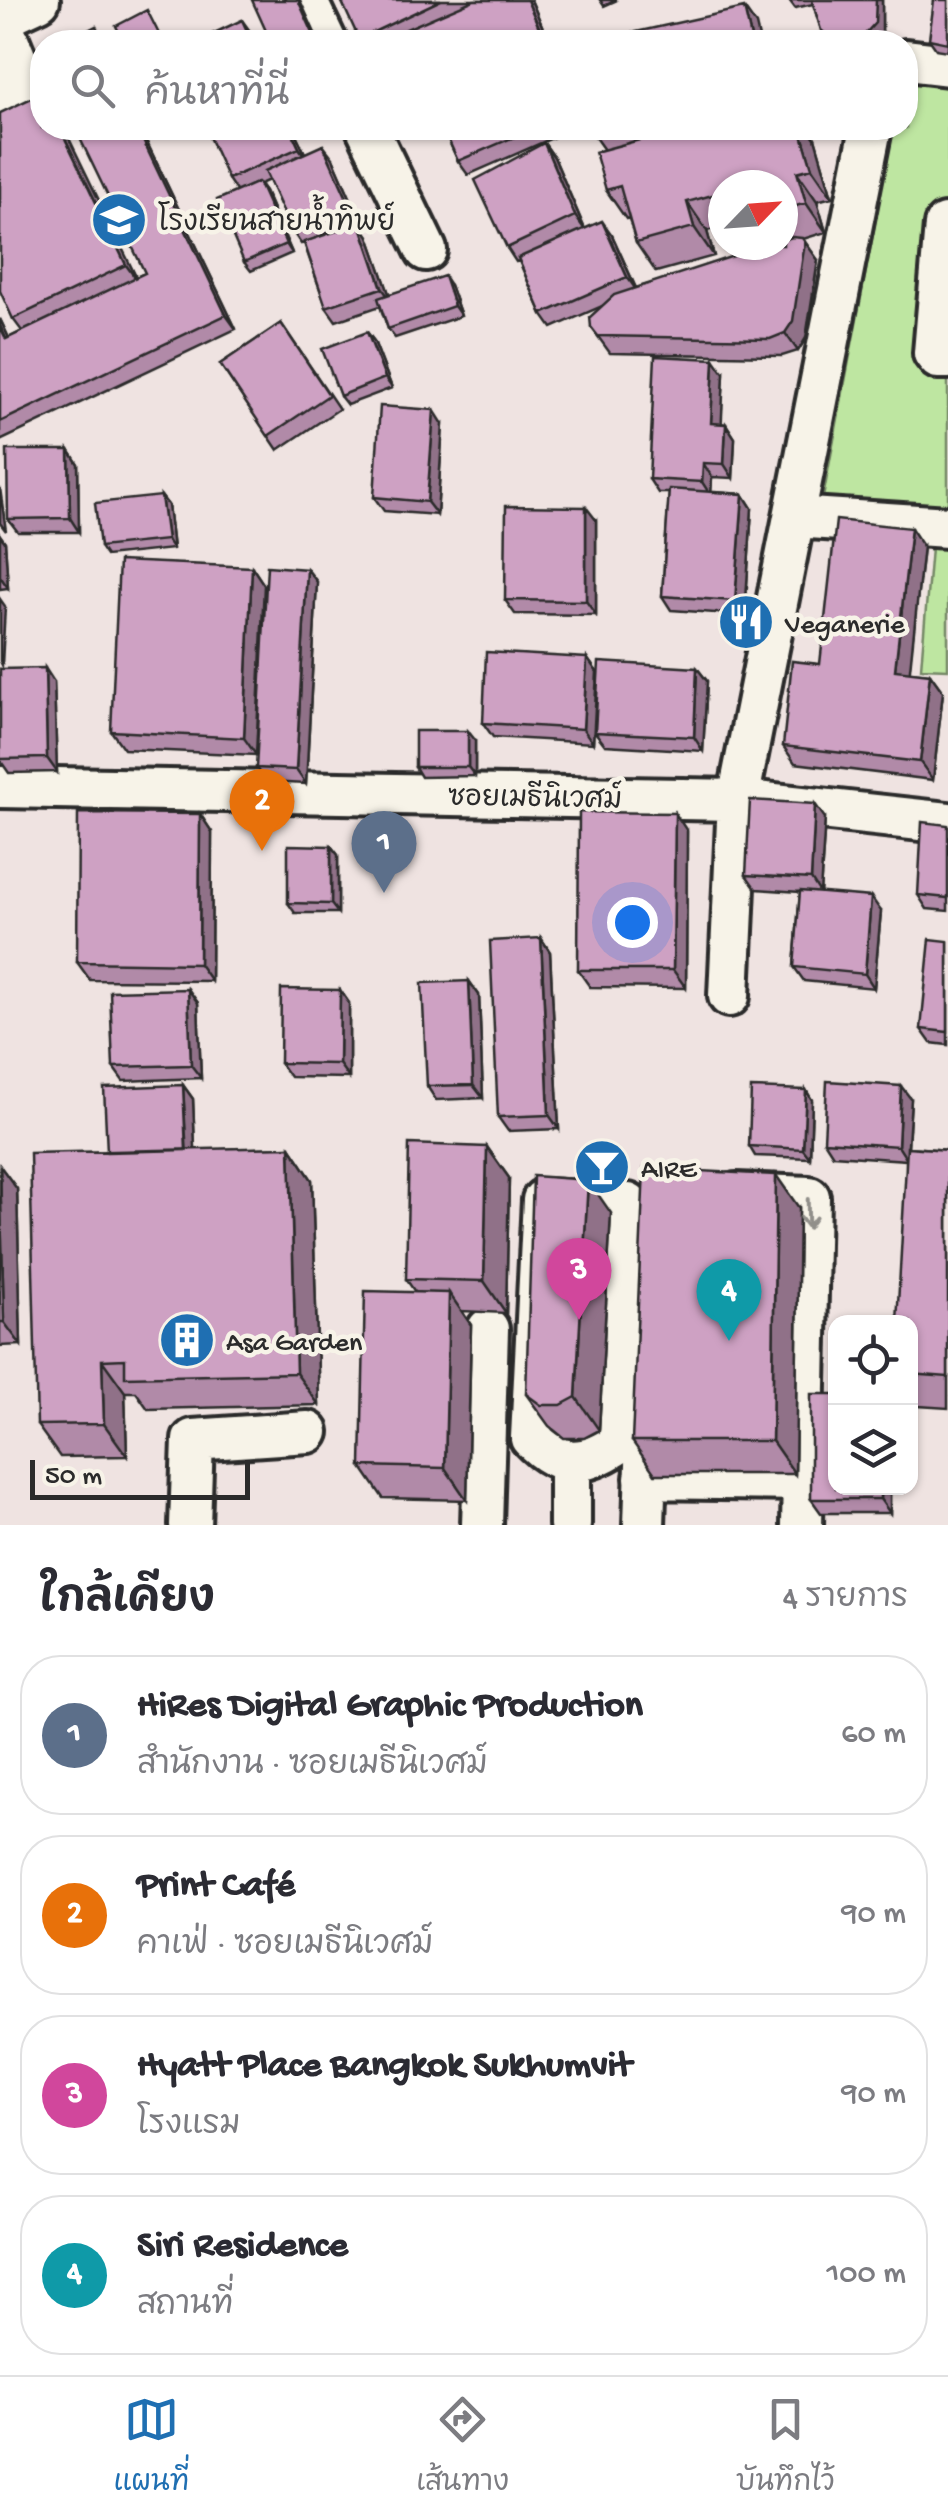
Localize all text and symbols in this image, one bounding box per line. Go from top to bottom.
search box [30,30,918,140]
icon: search [65,58,120,113]
text: ค้นหาที่นี่ [145,75,289,119]
north arrow [708,170,798,260]
school or university icon: โรงเรียนสายน้ำทิพย์ [89,190,149,250]
place label: โรงเรียนสายน้ำทิพย์ [158,194,395,241]
restaurant icon: Veganerie [716,592,776,652]
place label: Veganerie [784,610,905,643]
pin: 2 [230,768,294,851]
street label: ซอยเมธีนิเวศม์ [447,775,623,819]
pin: 1 [352,810,416,893]
your location [607,897,658,948]
bar icon: AIRE [572,1137,632,1197]
place label: AIRE [641,1155,698,1188]
one-way arrow [798,1197,818,1230]
pin: 3 [546,1238,612,1320]
pin: 4 [696,1258,762,1341]
building icon: Asa Garden [157,1310,217,1370]
map controls [828,1315,918,1495]
button: locate [828,1315,918,1405]
place label: Asa Garden [226,1328,363,1361]
button: layers [828,1405,918,1495]
scale bar [30,1455,250,1500]
text: 50 m [45,1461,102,1494]
text: ใกล้เคียง [40,1578,215,1627]
text: 4 รายการ [783,1581,908,1619]
text: HiRes Digital Graphic Production [137,1685,643,1729]
text: 1 [68,1716,81,1754]
text: 60 m [841,1716,906,1754]
text: สำนักงาน · ซอยเมธีนิเวศม์ [137,1748,488,1786]
text: Print Café [137,1865,295,1909]
text: 2 [67,1896,82,1934]
text: 90 m [842,1896,906,1934]
text: คาเฟ่ · ซอยเมธีนิเวศม์ [137,1928,433,1966]
text: Hyatt Place Bangkok Sukhumvit [137,2045,631,2089]
text: 3 [66,2076,83,2114]
text: 90 m [842,2076,906,2114]
text: โรงแรม [137,2108,241,2146]
text: Siri Residence [137,2225,348,2269]
text: 4 [67,2256,82,2294]
text: 100 m [826,2256,906,2294]
text: สถานที่ [137,2288,234,2326]
tab: แผนที่ [114,2392,189,2501]
tab: เส้นทาง [416,2392,509,2501]
tab: บันทึกไว้ [736,2392,834,2501]

